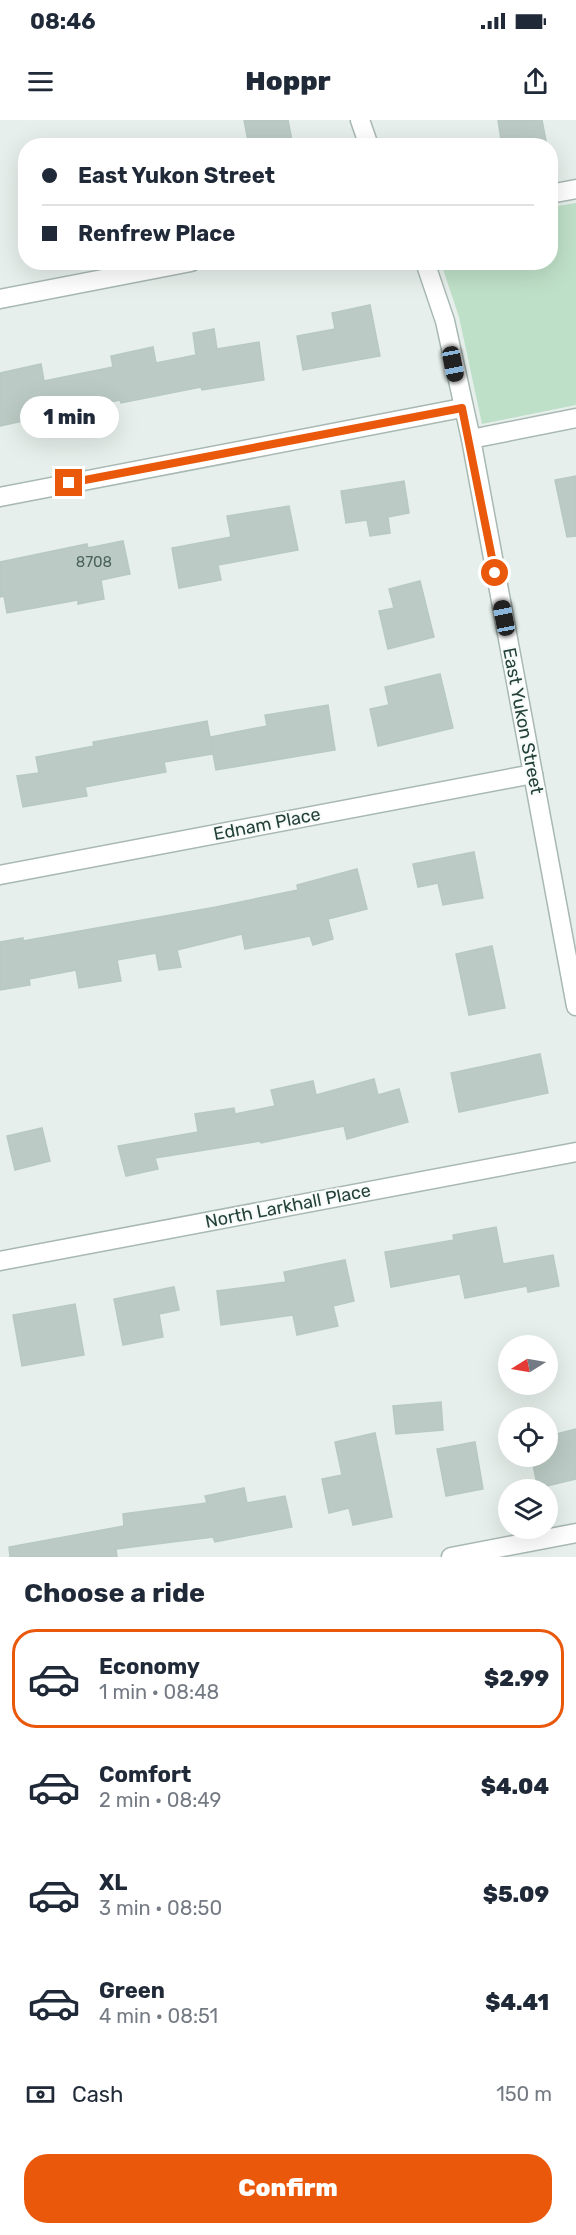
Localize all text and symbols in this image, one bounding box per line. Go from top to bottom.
text: 08:46 [30,8,96,35]
icon: menu [24,65,57,98]
text: Hoppr [245,65,331,97]
icon: share [519,65,552,98]
text: East Yukon Street [78,162,275,189]
text: Renfrew Place [78,220,235,247]
car [441,345,465,383]
callout: 1 min [20,396,118,438]
text: 1 min [43,405,96,429]
route end [55,469,82,496]
house number: 8708 [76,553,112,571]
route start [481,559,508,586]
car [492,599,516,637]
street label: East Yukon Street [498,646,548,796]
street label: Ednam Place [212,803,322,845]
street label: North Larkhall Place [203,1179,373,1233]
north arrow [498,1335,558,1395]
map controls [498,1335,558,1539]
button: locate [498,1407,558,1467]
button: layers [498,1479,558,1539]
text: Choose a ride [24,1577,205,1609]
icon: car [27,1652,81,1706]
text: Economy [99,1653,200,1680]
text: $2.99 [484,1665,549,1692]
text: 1 min · 08:48 [99,1680,219,1704]
icon: car [27,1760,81,1814]
text: Comfort [99,1761,191,1788]
text: $4.04 [481,1773,549,1800]
text: 2 min · 08:49 [99,1788,221,1812]
icon: car [27,1868,81,1922]
text: XL [99,1869,127,1896]
text: $5.09 [483,1881,549,1908]
text: 3 min · 08:50 [99,1896,222,1920]
icon: car [27,1976,81,2030]
text: Green [99,1977,165,2004]
text: $4.41 [485,1989,549,2016]
text: 4 min · 08:51 [99,2004,218,2028]
icon: cash [24,2078,57,2111]
text: Cash [72,2081,123,2108]
text: 150 m [496,2082,552,2106]
button: Confirm [24,2154,552,2223]

